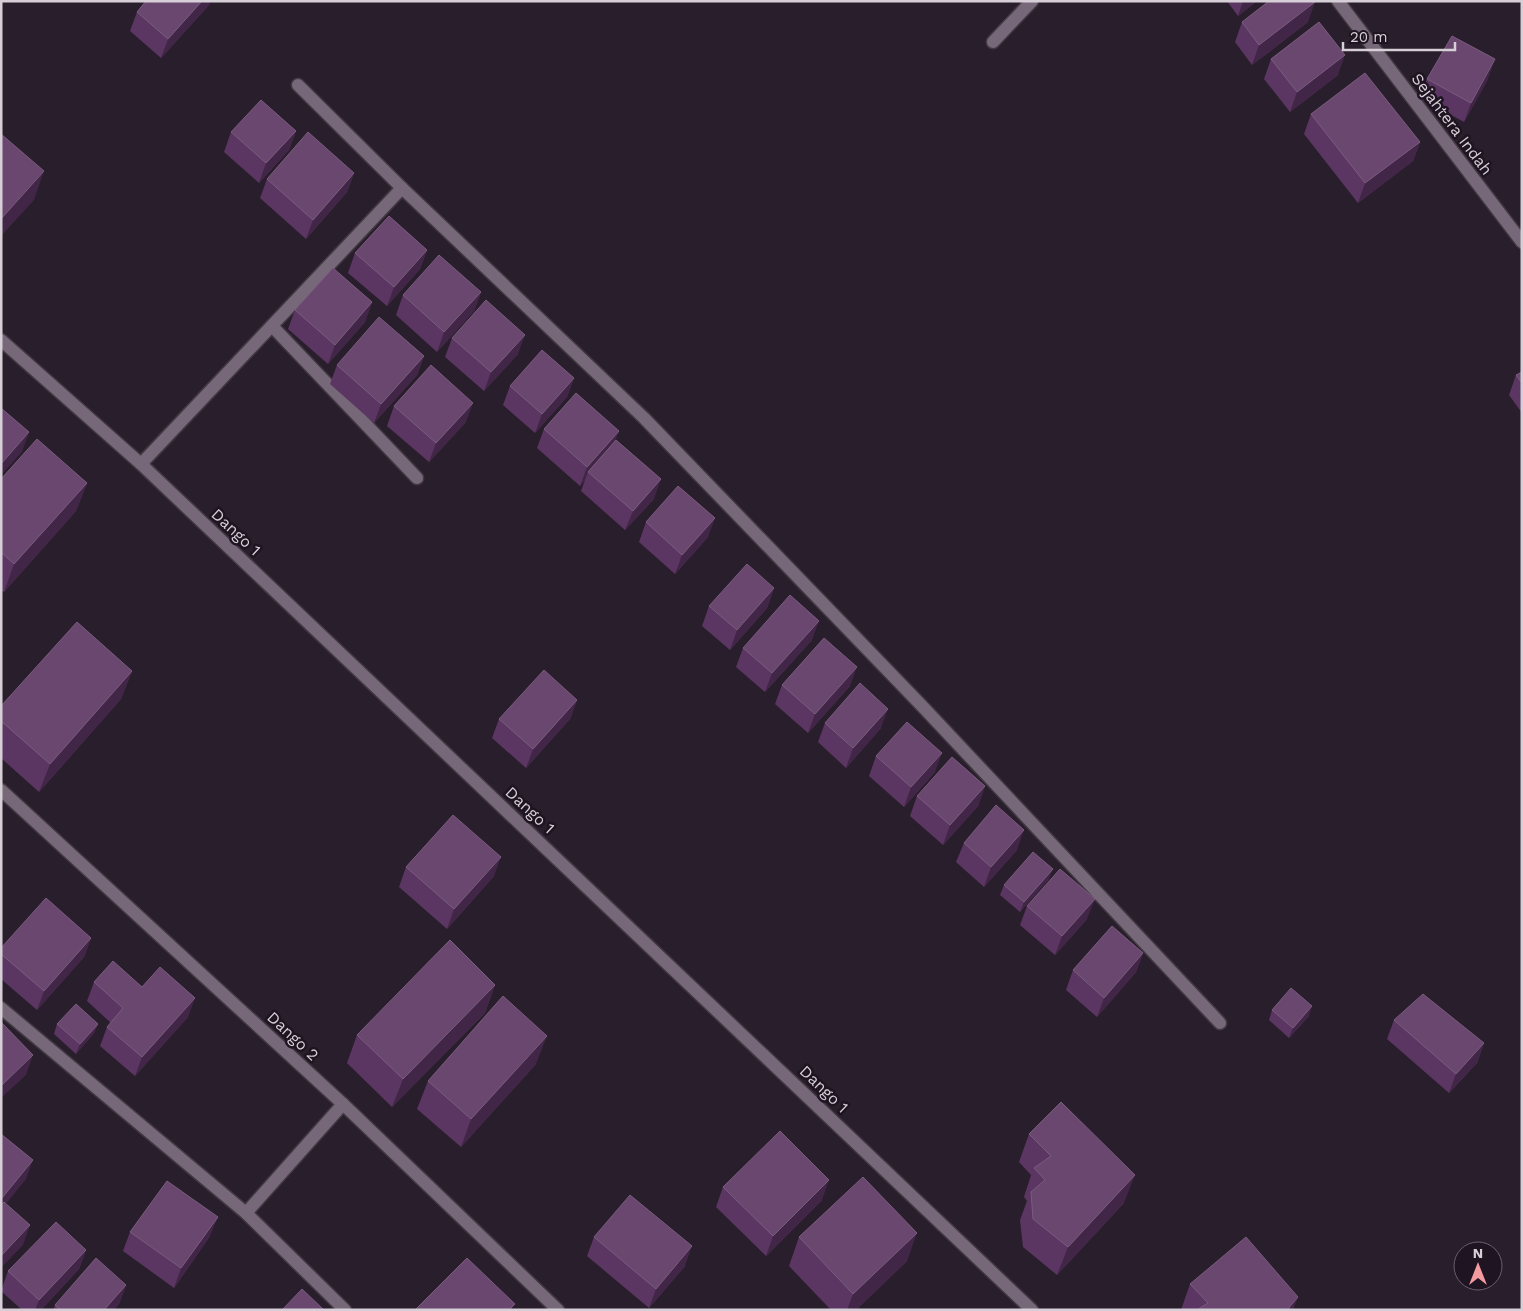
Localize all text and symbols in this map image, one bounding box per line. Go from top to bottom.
scale bar [1343,20,1456,52]
text: 20 m [1350,28,1388,46]
street label: Sejahtera Indah [1408,69,1496,179]
street label: Dango 1 [208,505,264,559]
street label: Dango 1 [502,783,558,837]
street label: Dango 2 [263,1007,323,1065]
street label: Dango 1 [796,1061,852,1117]
north arrow [1453,1241,1503,1291]
text: N [1473,1245,1483,1261]

